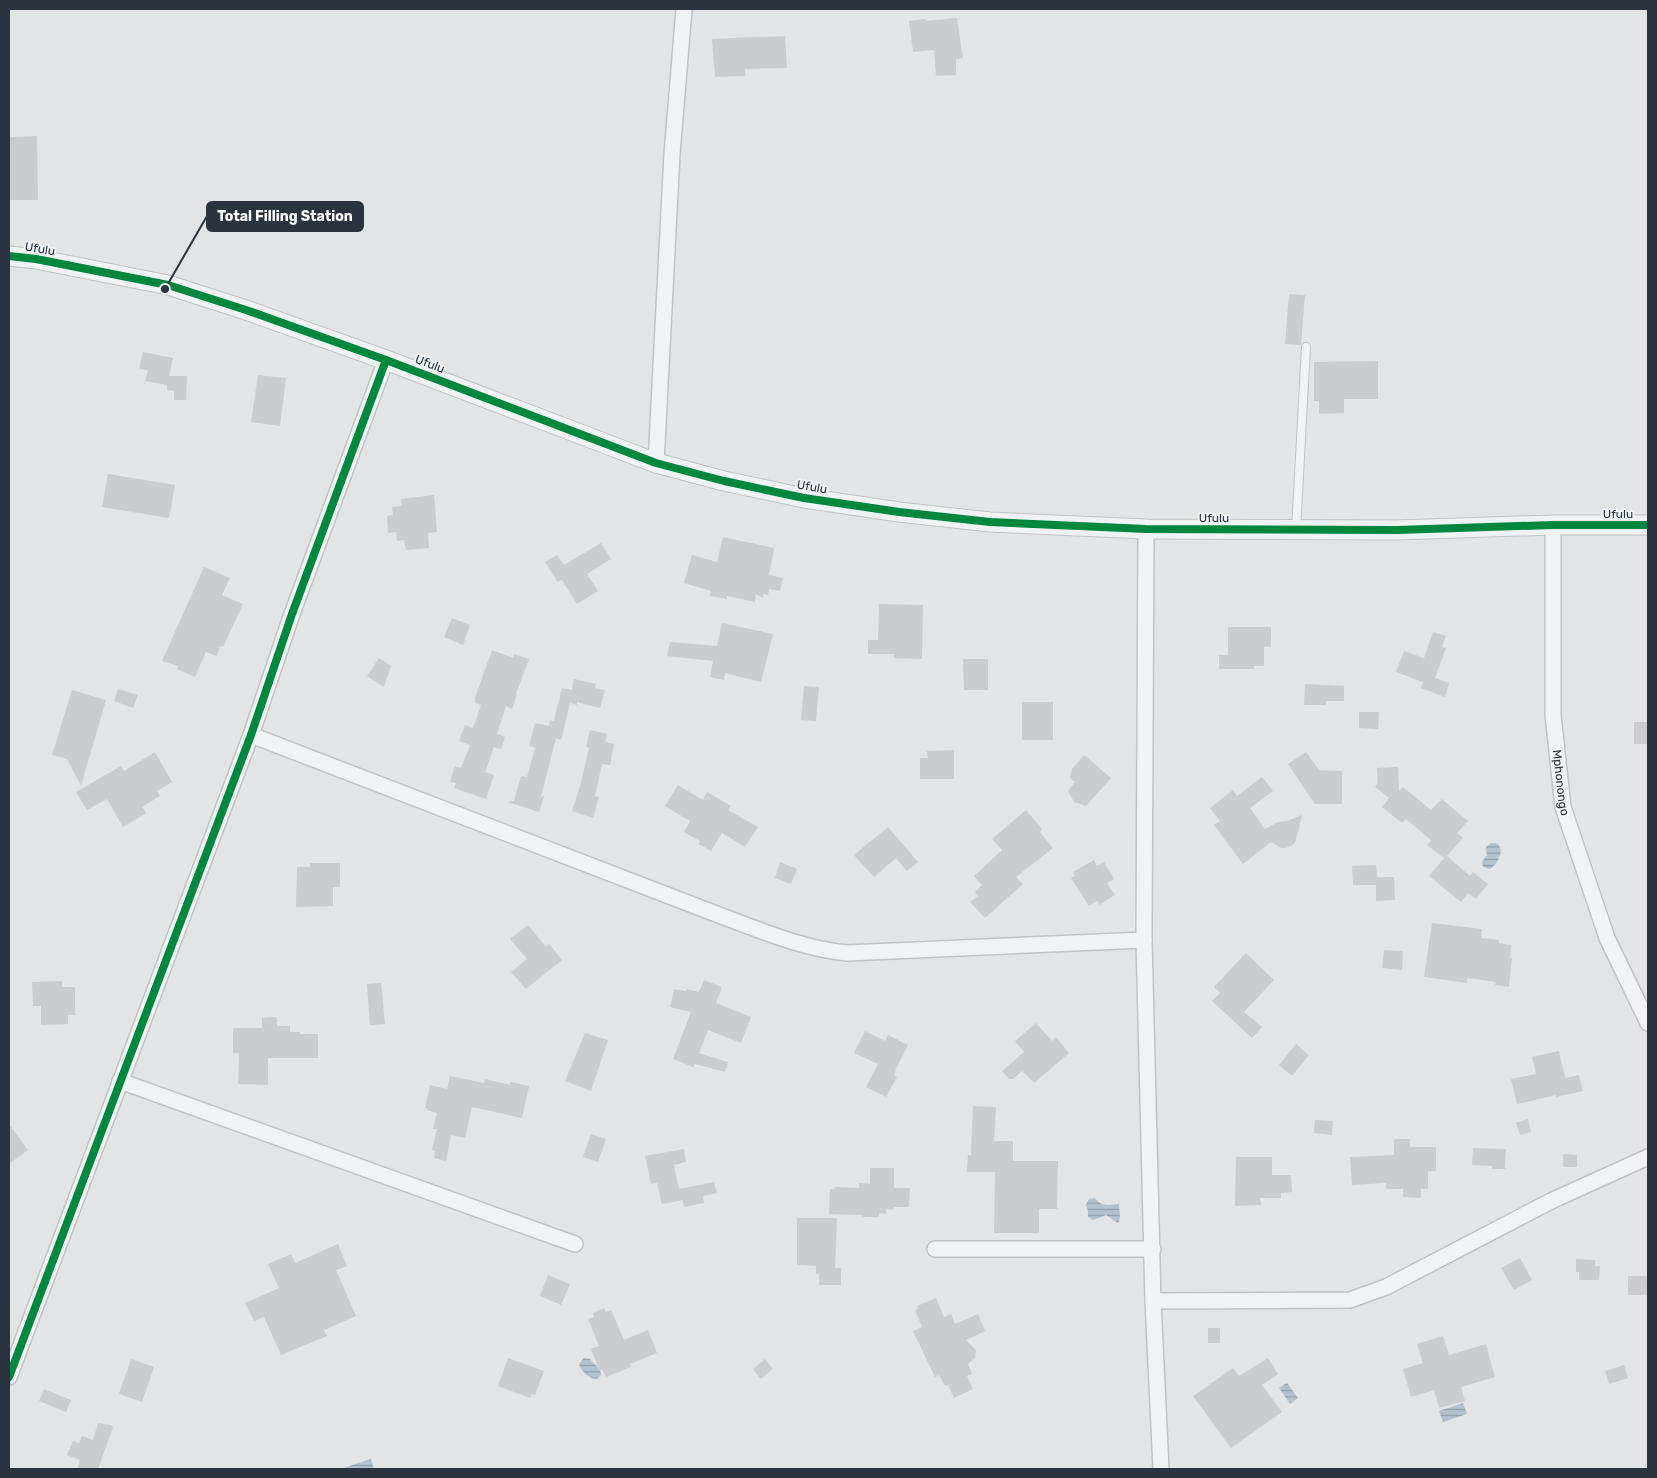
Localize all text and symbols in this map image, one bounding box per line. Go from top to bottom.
callout: Total Filling Station [207,202,363,231]
text: Total Filling Station [217,208,353,225]
street label: Ufulu [24,239,56,259]
street label: Ufulu [413,352,447,376]
street label: Ufulu [796,477,828,497]
street label: Ufulu [1603,507,1633,521]
street label: Ufulu [1199,511,1229,525]
street label: Mphonongo [1550,749,1572,818]

